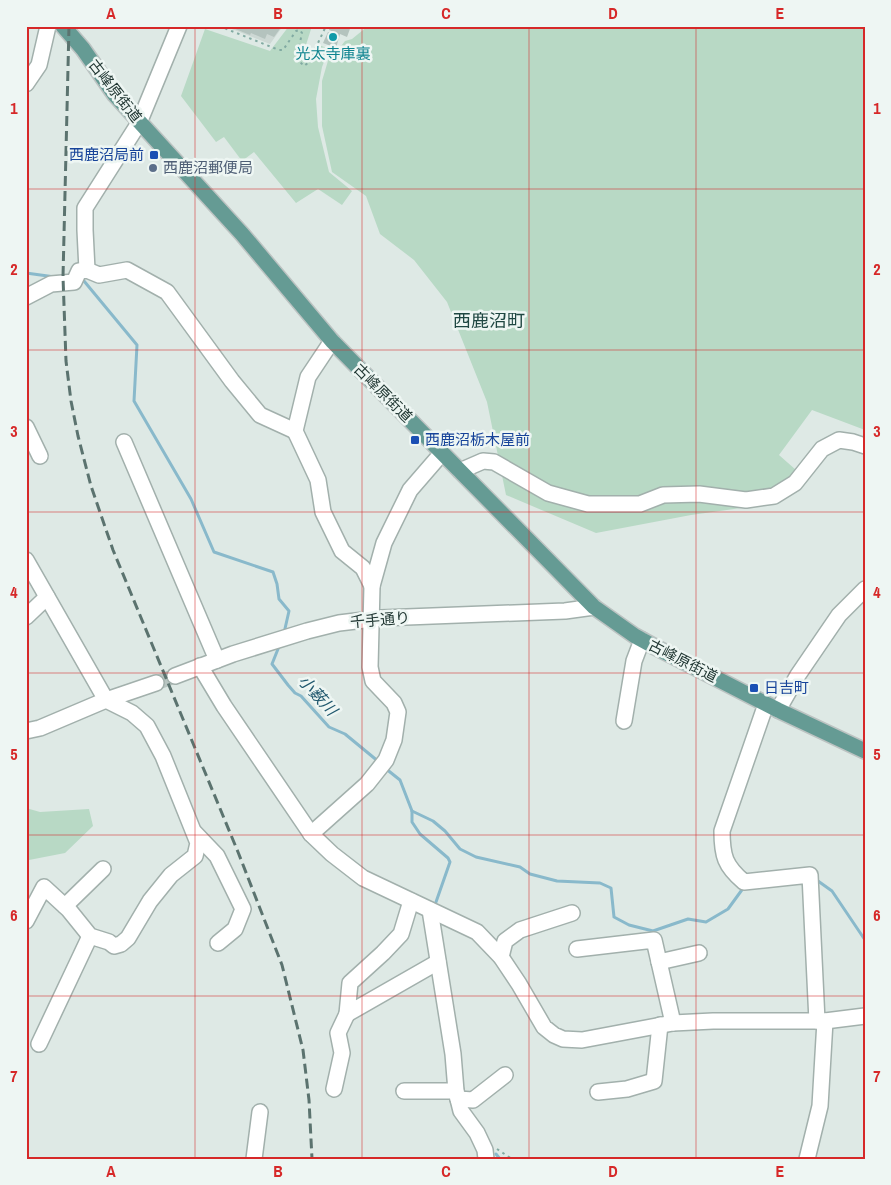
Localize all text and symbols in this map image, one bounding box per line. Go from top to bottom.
text: A [106,2,116,24]
text: B [273,2,283,24]
text: C [441,2,451,24]
text: D [608,2,618,24]
text: E [776,2,785,24]
marker: 光太寺庫裏 [327,31,339,43]
place label: 光太寺庫裏 [295,43,371,64]
street label: 古峰原街道 [84,55,147,127]
text: 1 [10,97,18,119]
text: 1 [873,97,881,119]
place label: 西鹿沼局前 [69,144,144,165]
marker: 西鹿沼局前 [148,149,160,161]
place label: 西鹿沼郵便局 [163,157,253,178]
marker: 西鹿沼郵便局 [147,162,159,174]
text: 2 [10,258,18,280]
text: 2 [873,258,881,280]
district label: 西鹿沼町 [453,308,525,333]
street label: 古峰原街道 [349,359,417,427]
text: 3 [10,420,18,442]
text: 3 [873,420,881,442]
place label: 西鹿沼栃木屋前 [425,429,530,450]
marker: 西鹿沼栃木屋前 [409,434,421,446]
text: 4 [10,581,18,603]
text: 4 [873,581,881,603]
street label: 千手通り [349,606,411,633]
street label: 古峰原街道 [645,634,721,687]
water label: 小薮川 [294,670,344,722]
place label: 日吉町 [764,677,809,698]
marker: 日吉町 [748,682,760,694]
text: 5 [10,743,18,765]
text: 5 [873,743,881,765]
text: 6 [10,904,18,926]
text: 6 [873,904,881,926]
text: 7 [10,1065,18,1087]
text: 7 [873,1065,881,1087]
text: A [106,1160,116,1182]
text: B [273,1160,283,1182]
text: C [441,1160,451,1182]
text: D [608,1160,618,1182]
text: E [776,1160,785,1182]

